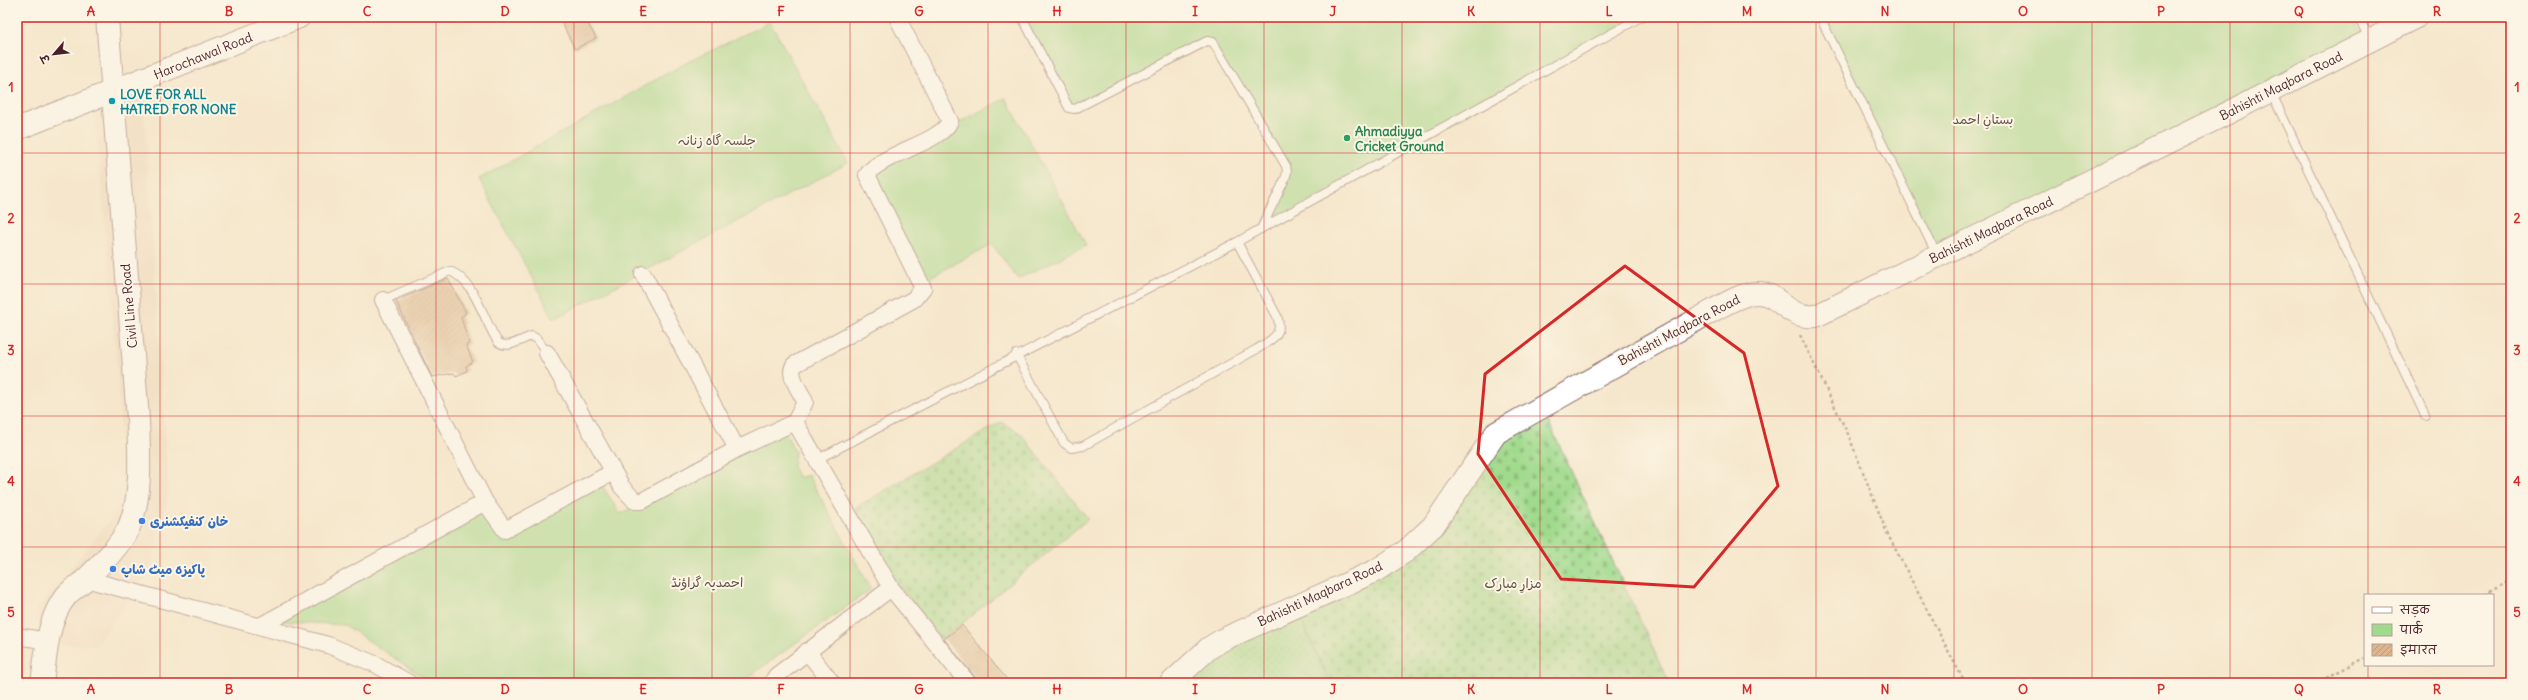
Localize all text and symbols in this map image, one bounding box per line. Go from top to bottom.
text: A [87,3,96,20]
text: B [225,3,234,20]
text: C [363,3,372,20]
text: D [500,3,510,20]
text: E [639,3,647,20]
text: F [777,3,785,20]
text: G [914,3,924,20]
text: H [1052,3,1062,20]
text: I [1192,3,1198,20]
text: J [1330,3,1337,20]
text: K [1467,3,1476,20]
text: L [1605,3,1613,20]
text: M [1742,3,1752,20]
text: N [1881,3,1889,20]
text: O [2018,3,2028,20]
text: P [2157,3,2165,20]
text: Q [2294,3,2304,20]
text: R [2433,3,2442,20]
street label: Harochawal Road [151,28,255,84]
north arrow [34,34,74,74]
street label: Bahishti Maqbara Road [2217,47,2346,124]
text: उ [36,51,54,66]
text: 1 [8,79,14,96]
text: 1 [2514,79,2520,96]
place label: LOVE FOR ALL HATRED FOR NONE [120,86,237,118]
marker: LOVE FOR ALL HATRED FOR NONE [107,96,117,106]
park label: بستانِ احمد [1953,111,2013,129]
place label: Ahmadiyya Cricket Ground [1355,123,1444,155]
park label: جلسہ گاہ زنانہ [678,132,756,149]
marker: Ahmadiyya Cricket Ground [1342,133,1352,143]
street label: Bahishti Maqbara Road [1926,192,2056,267]
text: 2 [7,210,15,227]
text: 2 [2513,210,2521,227]
street label: Civil Line Road [117,263,141,349]
street label: Bahishti Maqbara Road [1615,290,1743,369]
text: 3 [7,342,15,359]
text: 3 [2513,342,2521,359]
text: 4 [7,473,15,490]
text: 4 [2513,473,2521,490]
place label: خان کنفیکشنری [150,513,229,530]
marker: خان کنفیکشنری [137,516,147,526]
street label: Bahishti Maqbara Road [1255,557,1385,630]
place label: پاکیزہ میٹ شاپ [121,561,205,578]
marker: پاکیزہ میٹ شاپ [108,564,118,574]
park label: احمدیہ گراؤنڈ [671,574,743,591]
park label: مزارِ مبارک [1484,575,1542,593]
legend [2364,594,2494,666]
text: सड़क [2399,602,2431,618]
text: 5 [7,604,15,621]
text: 5 [2513,604,2521,621]
text: पार्क [2399,620,2424,637]
text: इमारत [2400,642,2438,657]
text: A [87,681,96,698]
text: B [225,681,234,698]
text: C [363,681,372,698]
text: D [500,681,510,698]
text: E [639,681,647,698]
text: F [777,681,785,698]
text: G [914,681,924,698]
text: H [1052,681,1062,698]
text: I [1192,681,1198,698]
text: J [1330,681,1337,698]
text: K [1467,681,1476,698]
text: L [1605,681,1613,698]
text: M [1742,681,1752,698]
text: N [1881,681,1889,698]
text: O [2018,681,2028,698]
text: P [2157,681,2165,698]
text: Q [2294,681,2304,698]
text: R [2433,681,2442,698]

